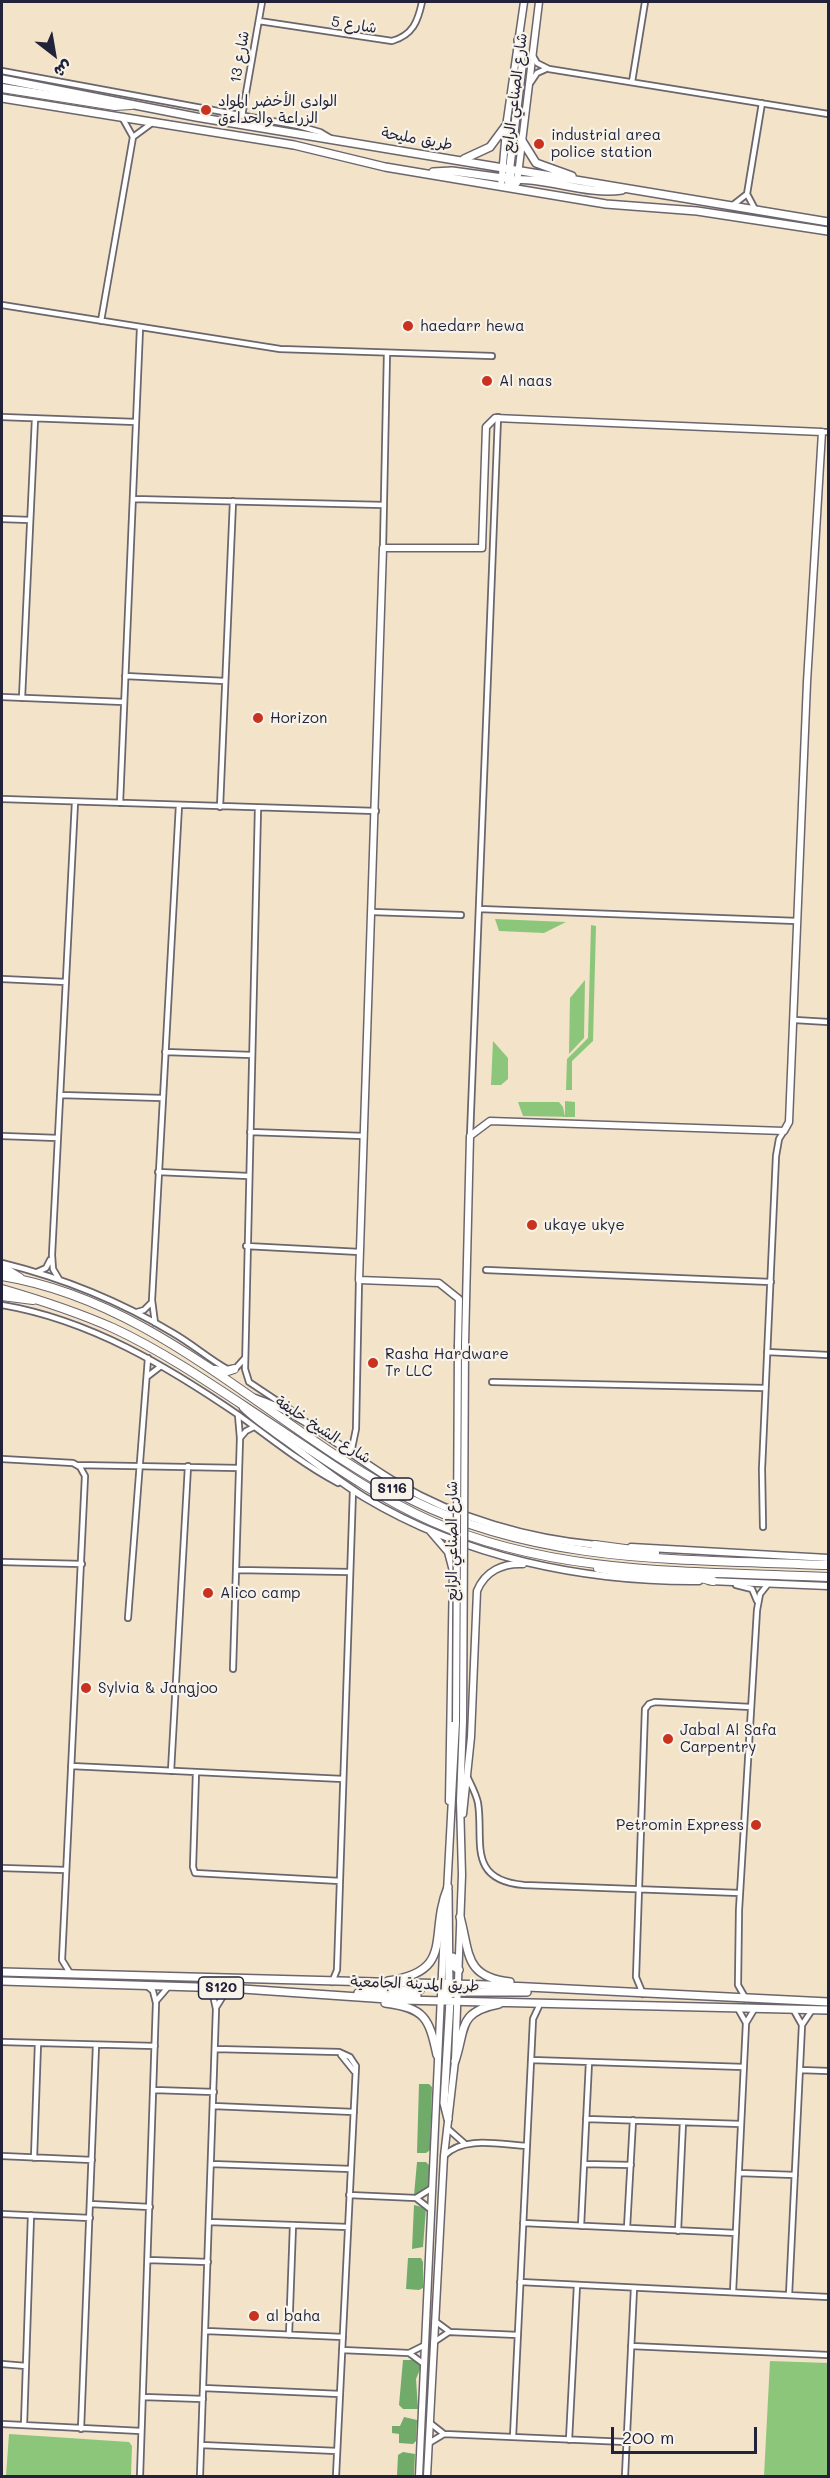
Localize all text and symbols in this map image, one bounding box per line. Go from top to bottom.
street label: شارع 5 [330,13,378,37]
north arrow [24,24,84,84]
street label: شارع 13 [227,29,253,85]
street label: شارع الصناعي الرابع [499,32,531,154]
text: ش [51,56,76,83]
place label: الوادى الأخضر المواد الزراعة والحداءق [218,92,337,127]
marker: الوادى الأخضر المواد الزراعة والحداءق [199,103,213,117]
street label: طريق مليحة [380,124,454,154]
place label: industrial area police station [551,126,661,161]
marker: industrial area police station [532,137,546,151]
place label: haedarr hewa [420,317,525,335]
marker: haedarr hewa [401,319,415,333]
place label: Al naas [499,372,552,390]
marker: Al naas [480,374,494,388]
place label: Horizon [270,709,327,727]
marker: Horizon [251,711,265,725]
place label: ukaye ukye [544,1216,625,1234]
marker: ukaye ukye [525,1218,539,1232]
place label: Rasha Hardware Tr LLC [385,1345,509,1380]
marker: Rasha Hardware Tr LLC [366,1356,380,1370]
street label: شارع الشيخ خليفة [272,1392,374,1468]
road number: S116 [371,1478,413,1500]
street label: شارع الصناعي الرابع [443,1481,461,1601]
place label: Alico camp [220,1584,301,1602]
marker: Alico camp [201,1586,215,1600]
place label: Sylvia & Jangjoo [98,1679,218,1697]
marker: Sylvia & Jangjoo [79,1681,93,1695]
place label: Jabal Al Safa Carpentry [680,1721,777,1756]
marker: Jabal Al Safa Carpentry [661,1732,675,1746]
place label: Petromin Express [616,1816,744,1834]
marker: Petromin Express [749,1818,763,1832]
street label: طريق المدينة الجامعية [350,1973,480,1995]
road number: S120 [198,1977,244,1999]
place label: al baha [266,2307,321,2325]
marker: al baha [247,2309,261,2323]
scale bar [614,2415,760,2453]
text: 200 m [622,2425,674,2449]

